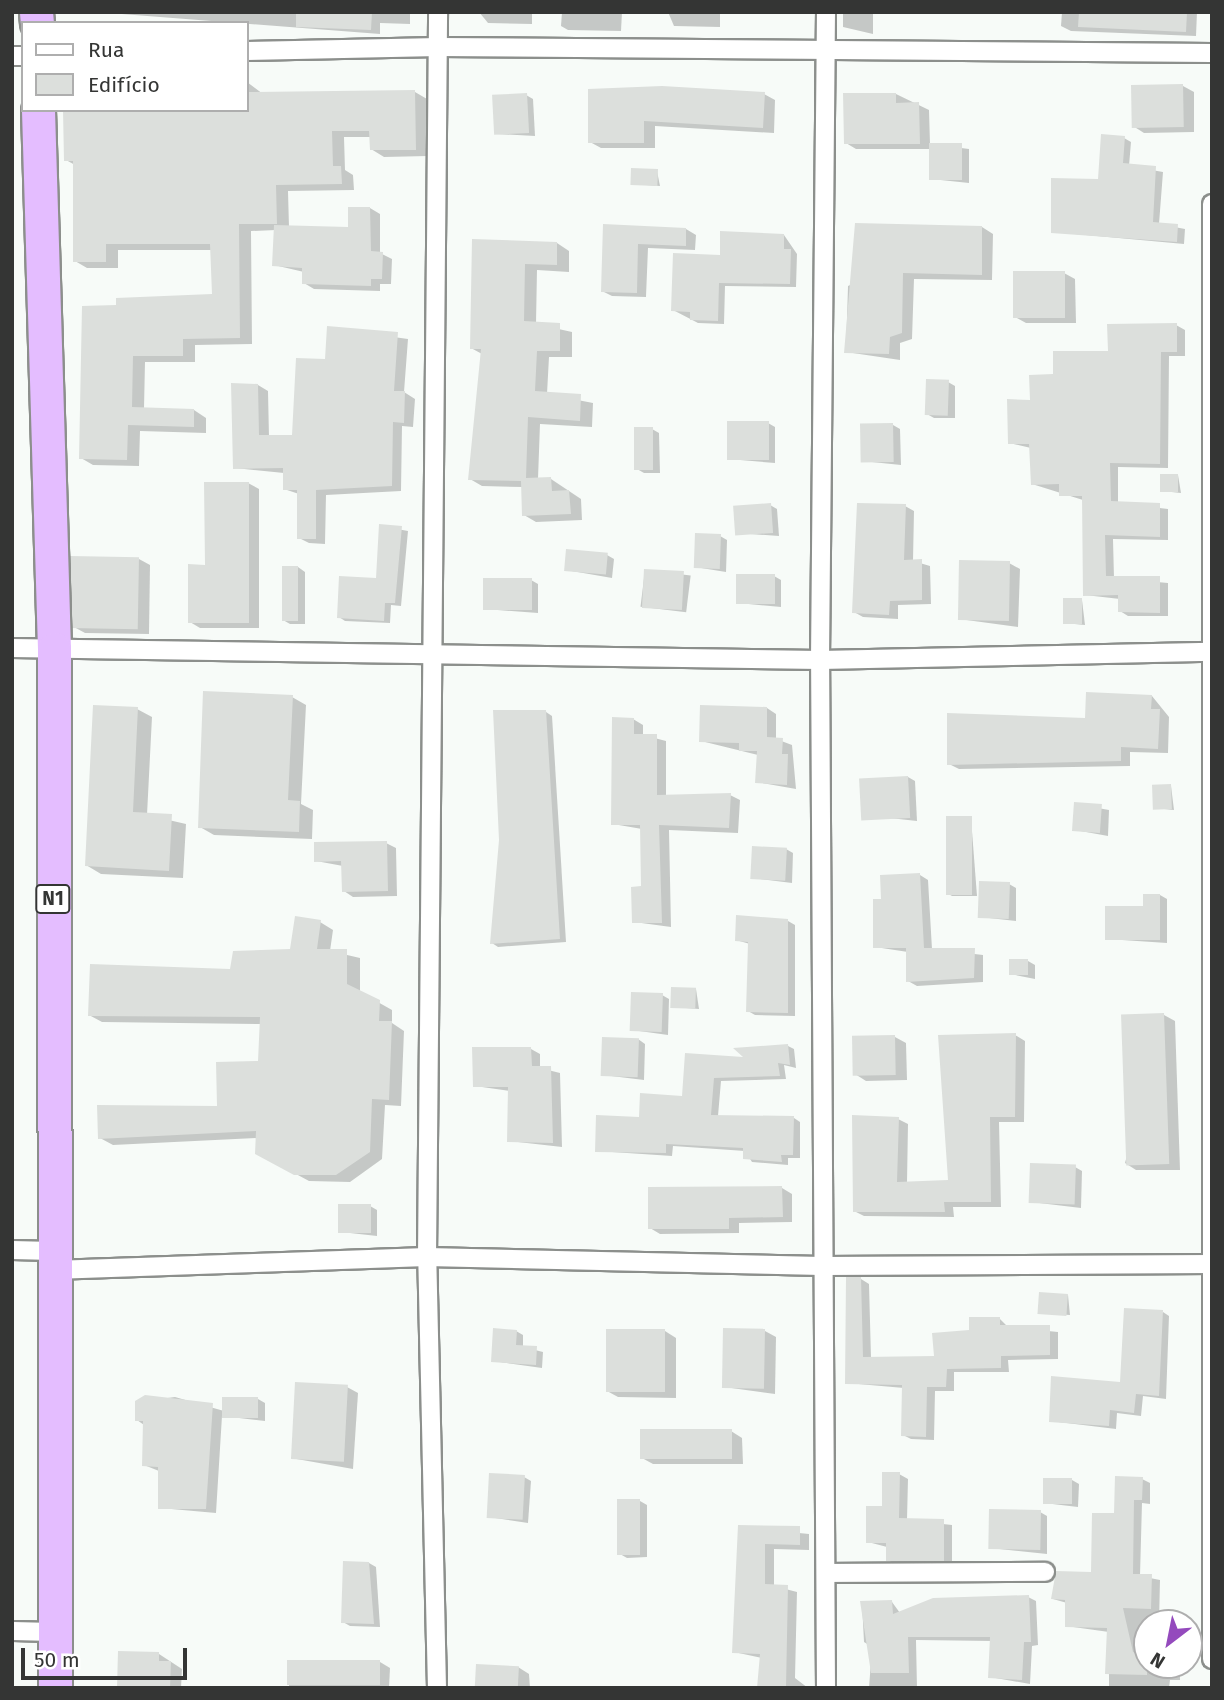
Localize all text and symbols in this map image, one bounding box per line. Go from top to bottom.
legend [21,21,248,112]
text: Rua [88,37,124,63]
text: Edifício [88,72,160,98]
road number: N1 [34,884,72,914]
north arrow [1133,1609,1203,1679]
scale bar [24,1634,191,1678]
text: 50 m [34,1647,80,1673]
text: N [1146,1647,1169,1674]

